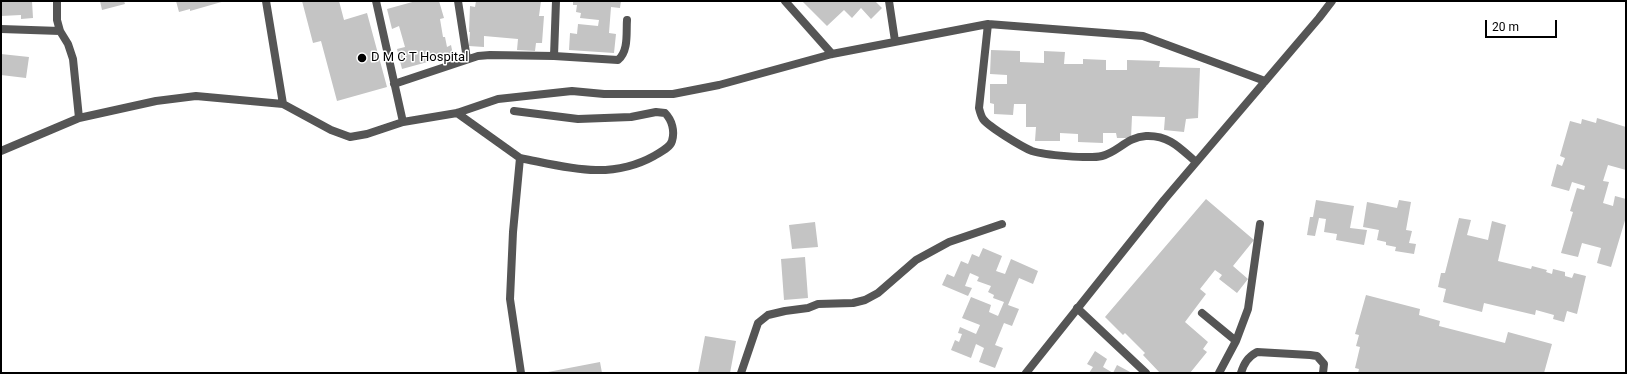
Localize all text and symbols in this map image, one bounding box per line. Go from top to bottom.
scale bar [1487,12,1559,38]
text: 20 m [1492,20,1519,34]
place label: D M C T Hospital [371,50,468,66]
marker: D M C T Hospital [356,52,368,64]

